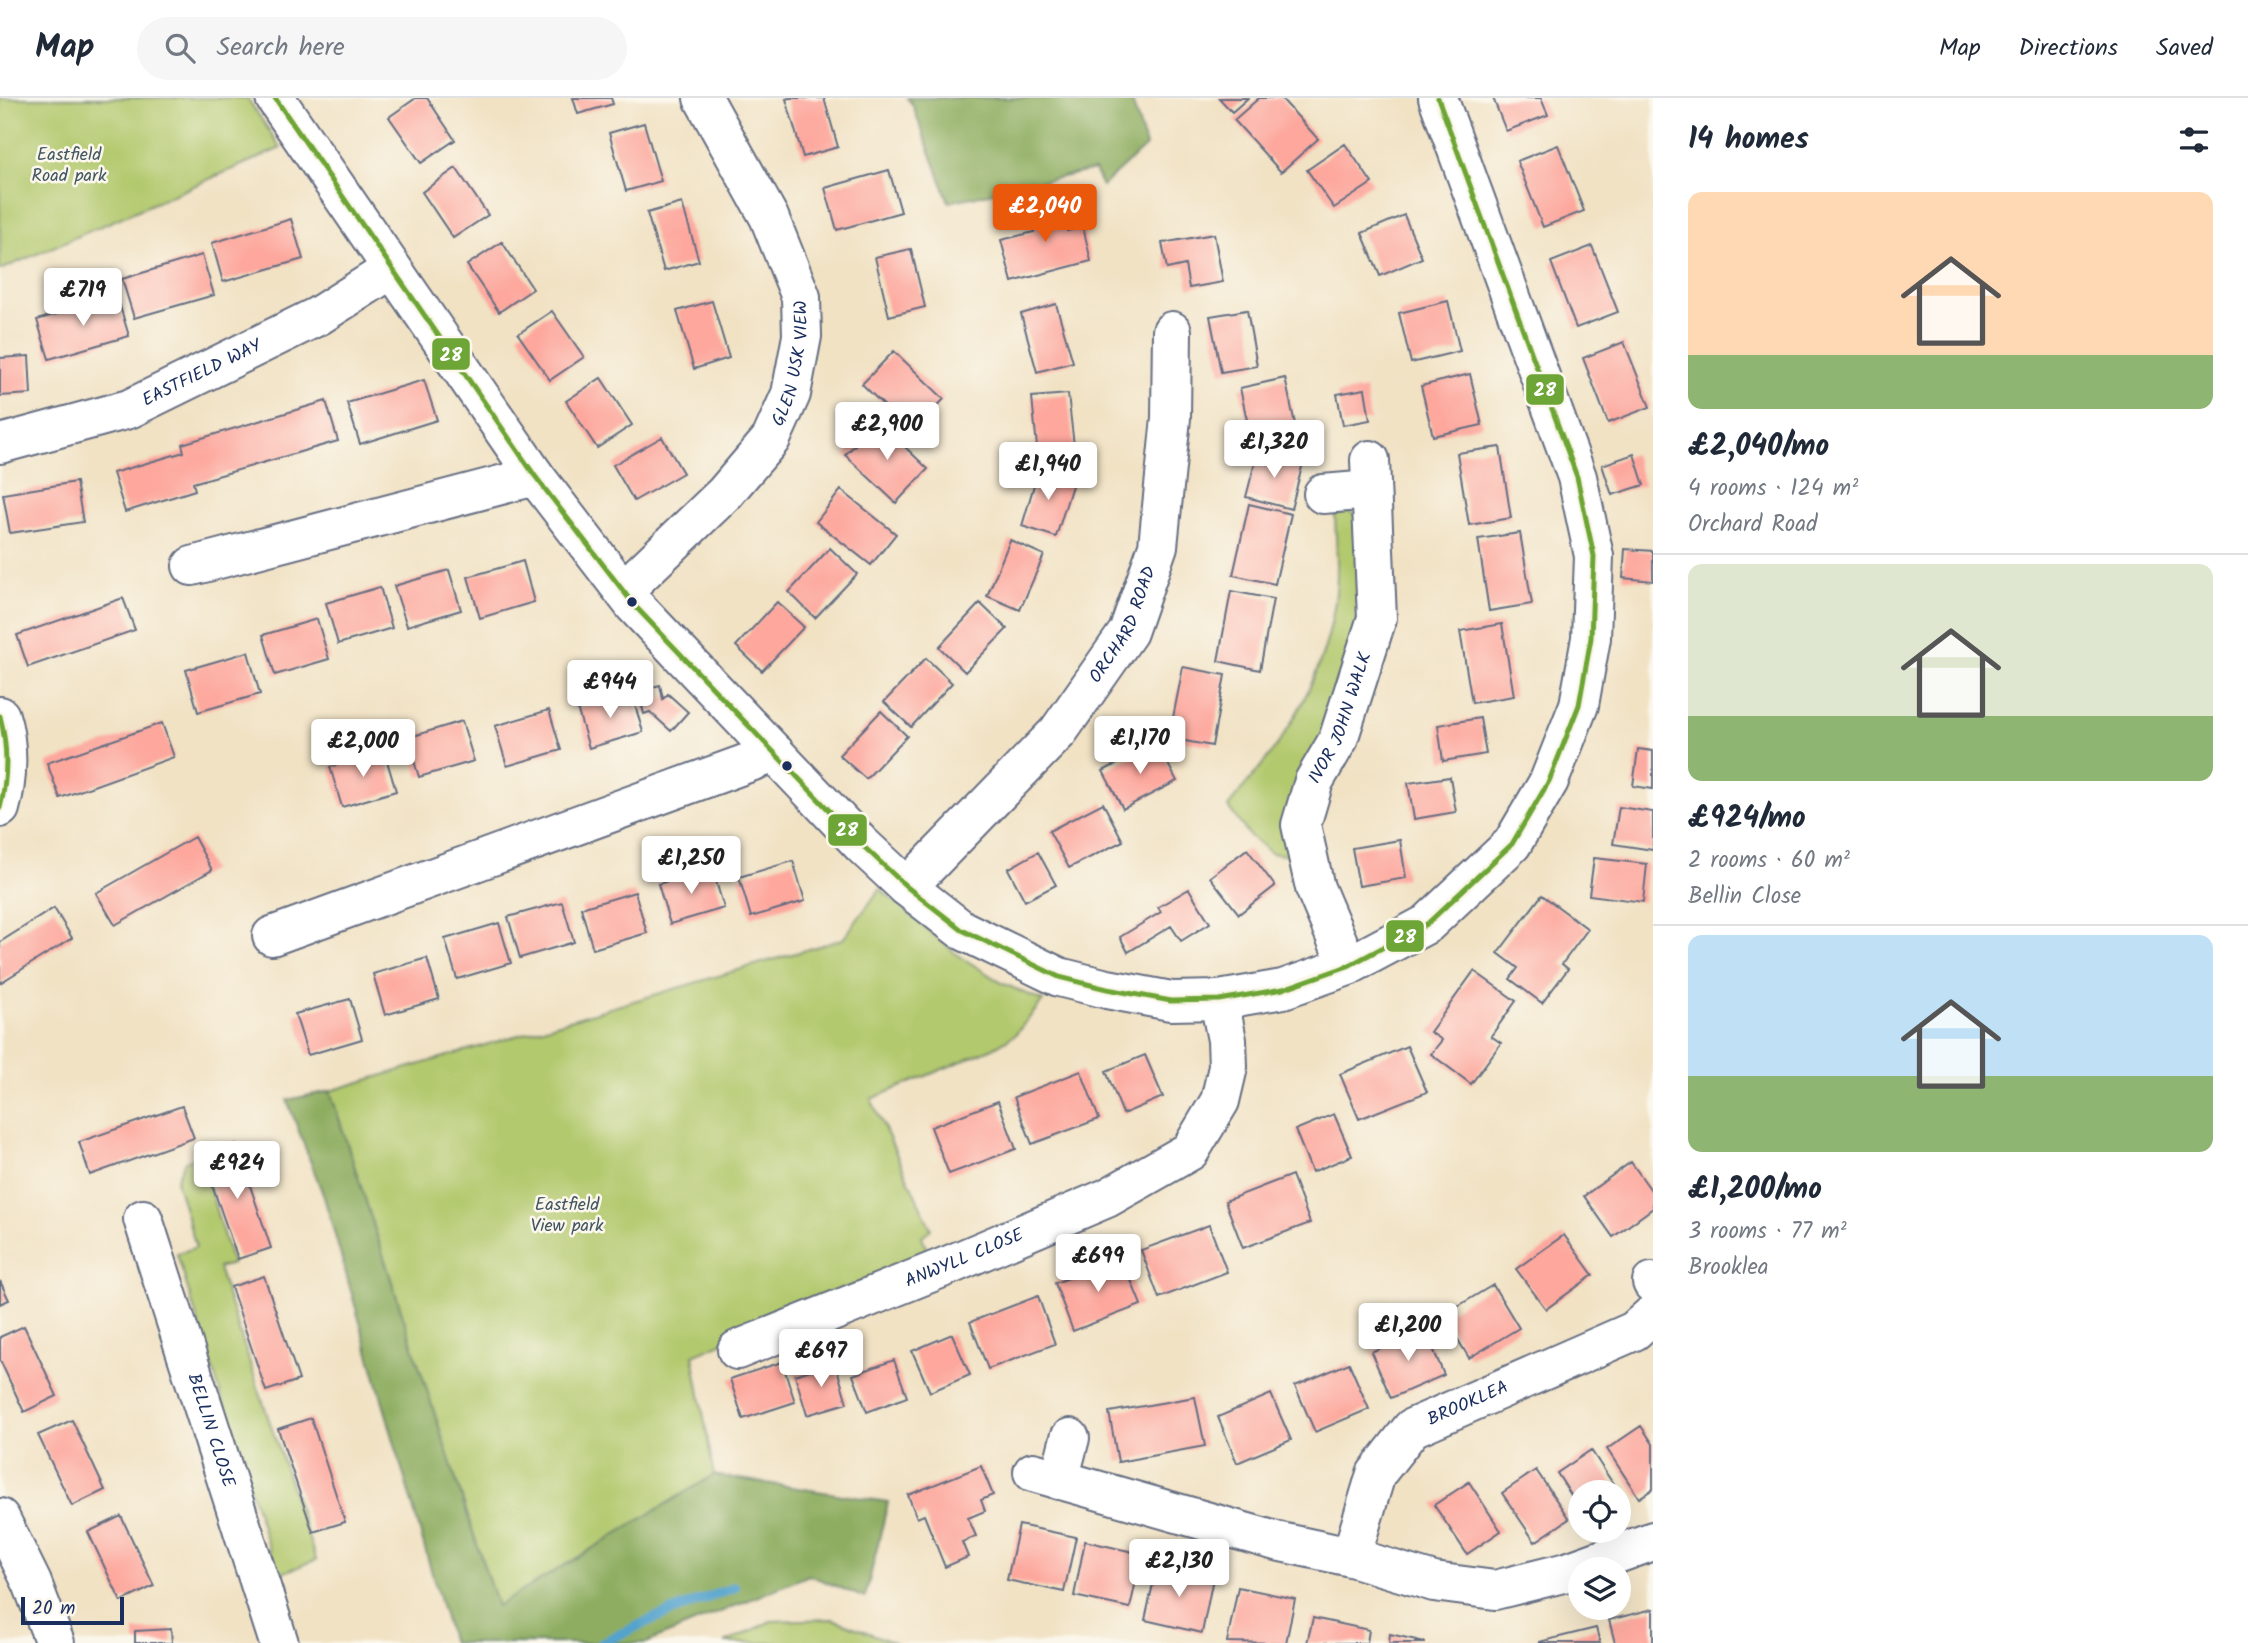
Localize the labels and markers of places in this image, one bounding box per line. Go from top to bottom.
pin: £2,040 [988,184,1102,244]
pin: £719 [42,268,124,328]
pin: £2,900 [830,402,944,462]
pin: £1,320 [1217,420,1331,480]
pin: £1,940 [991,442,1105,502]
unlabelled marker [625,595,639,609]
pin: £944 [569,660,651,720]
pin: £1,170 [1083,716,1197,776]
pin: £2,000 [306,720,420,779]
unlabelled marker [780,759,794,773]
pin: £1,250 [634,836,748,896]
pin: £924 [196,1142,278,1201]
pin: £699 [1057,1234,1139,1294]
pin: £1,200 [1351,1304,1465,1363]
pin: £697 [780,1330,862,1389]
pin: £2,130 [1122,1540,1236,1599]

